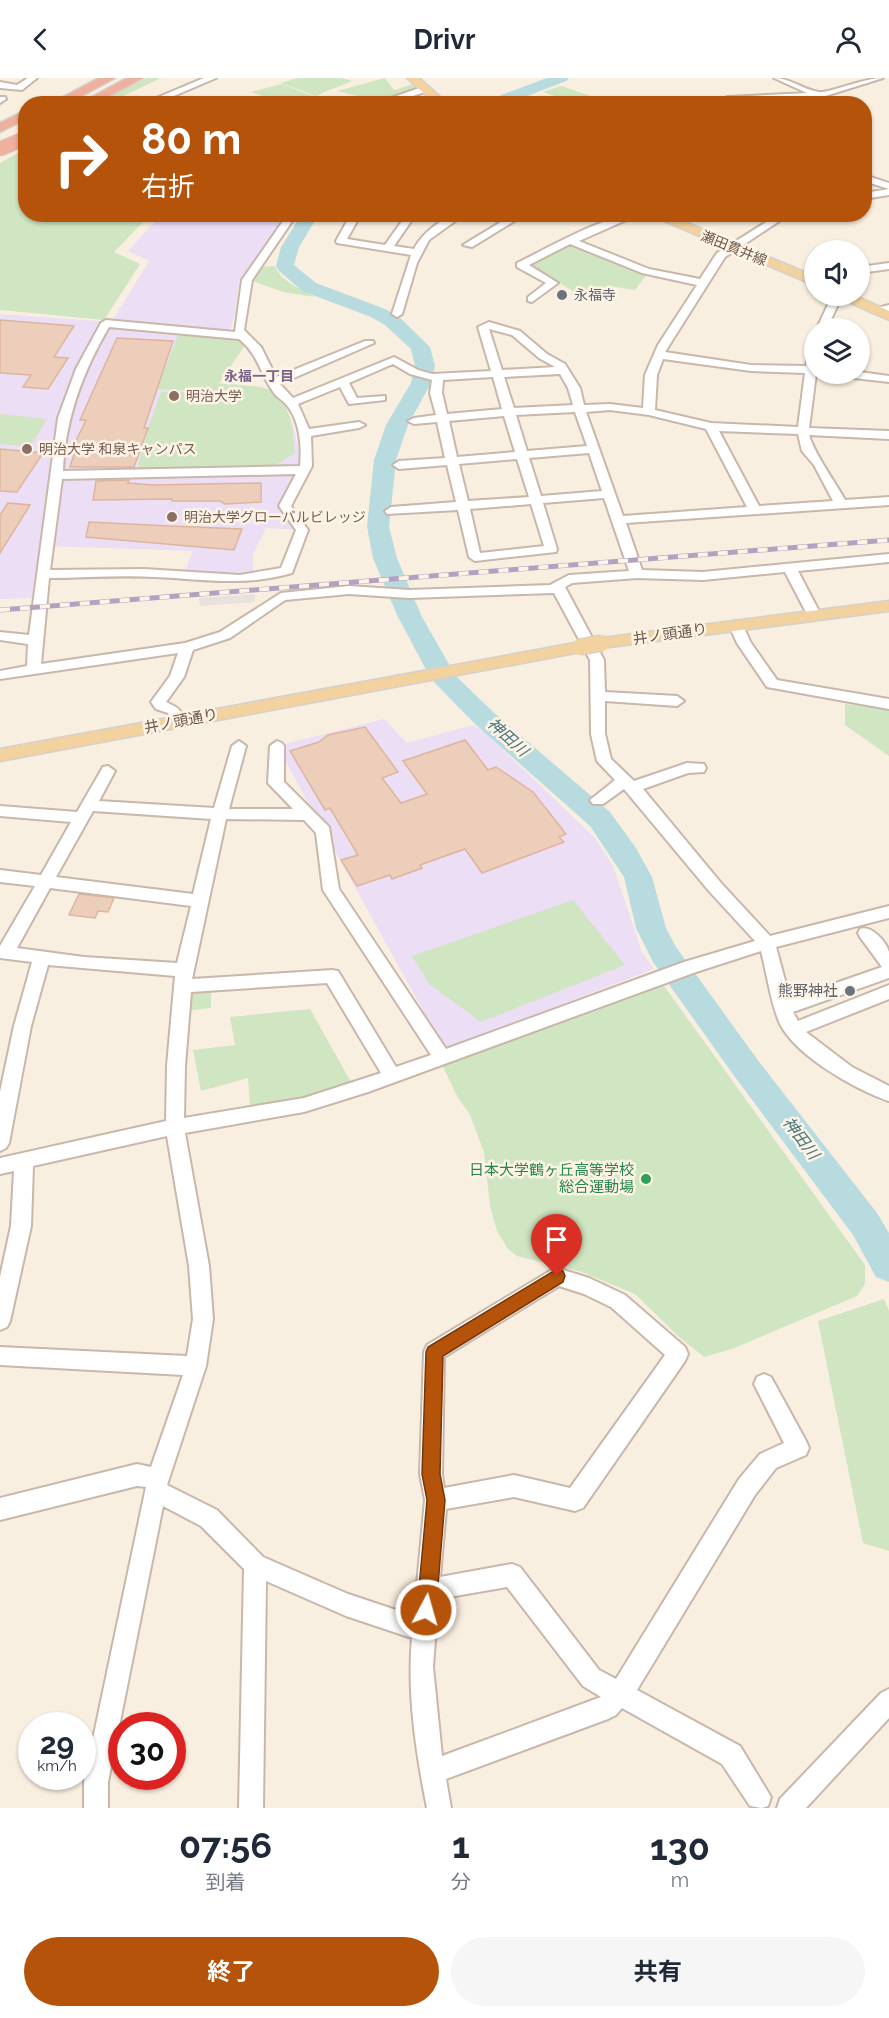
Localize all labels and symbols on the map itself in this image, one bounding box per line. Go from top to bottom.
street label: 瀬田貫井線 [699,227,769,269]
place label: 永福寺 [574,287,616,303]
marker: 永福寺 [555,288,569,302]
district label: 永福一丁目 [224,368,294,384]
place label: 明治大学 [186,388,242,404]
marker: 明治大学 [167,389,181,403]
place label: 明治大学 和泉キャンパス [39,441,197,457]
marker: 明治大学 和泉キャンパス [20,442,34,456]
place label: 明治大学グローバルビレッジ [184,509,366,525]
marker: 明治大学グローバルビレッジ [165,510,179,524]
street label: 井ノ頭通り [632,620,708,648]
street label: 井ノ頭通り [142,705,220,737]
water label: 神田川 [484,714,534,761]
place label: 熊野神社 [778,982,838,1000]
marker: 熊野神社 [843,984,857,998]
water label: 神田川 [779,1113,824,1164]
place label: 日本大学鶴ヶ丘高等学校 総合運動場 [469,1161,634,1196]
marker: 日本大学鶴ヶ丘高等学校 総合運動場 [639,1172,653,1186]
pin [531,1214,582,1276]
position arrow [394,1578,458,1642]
speed limit sign: 30 [108,1712,186,1790]

